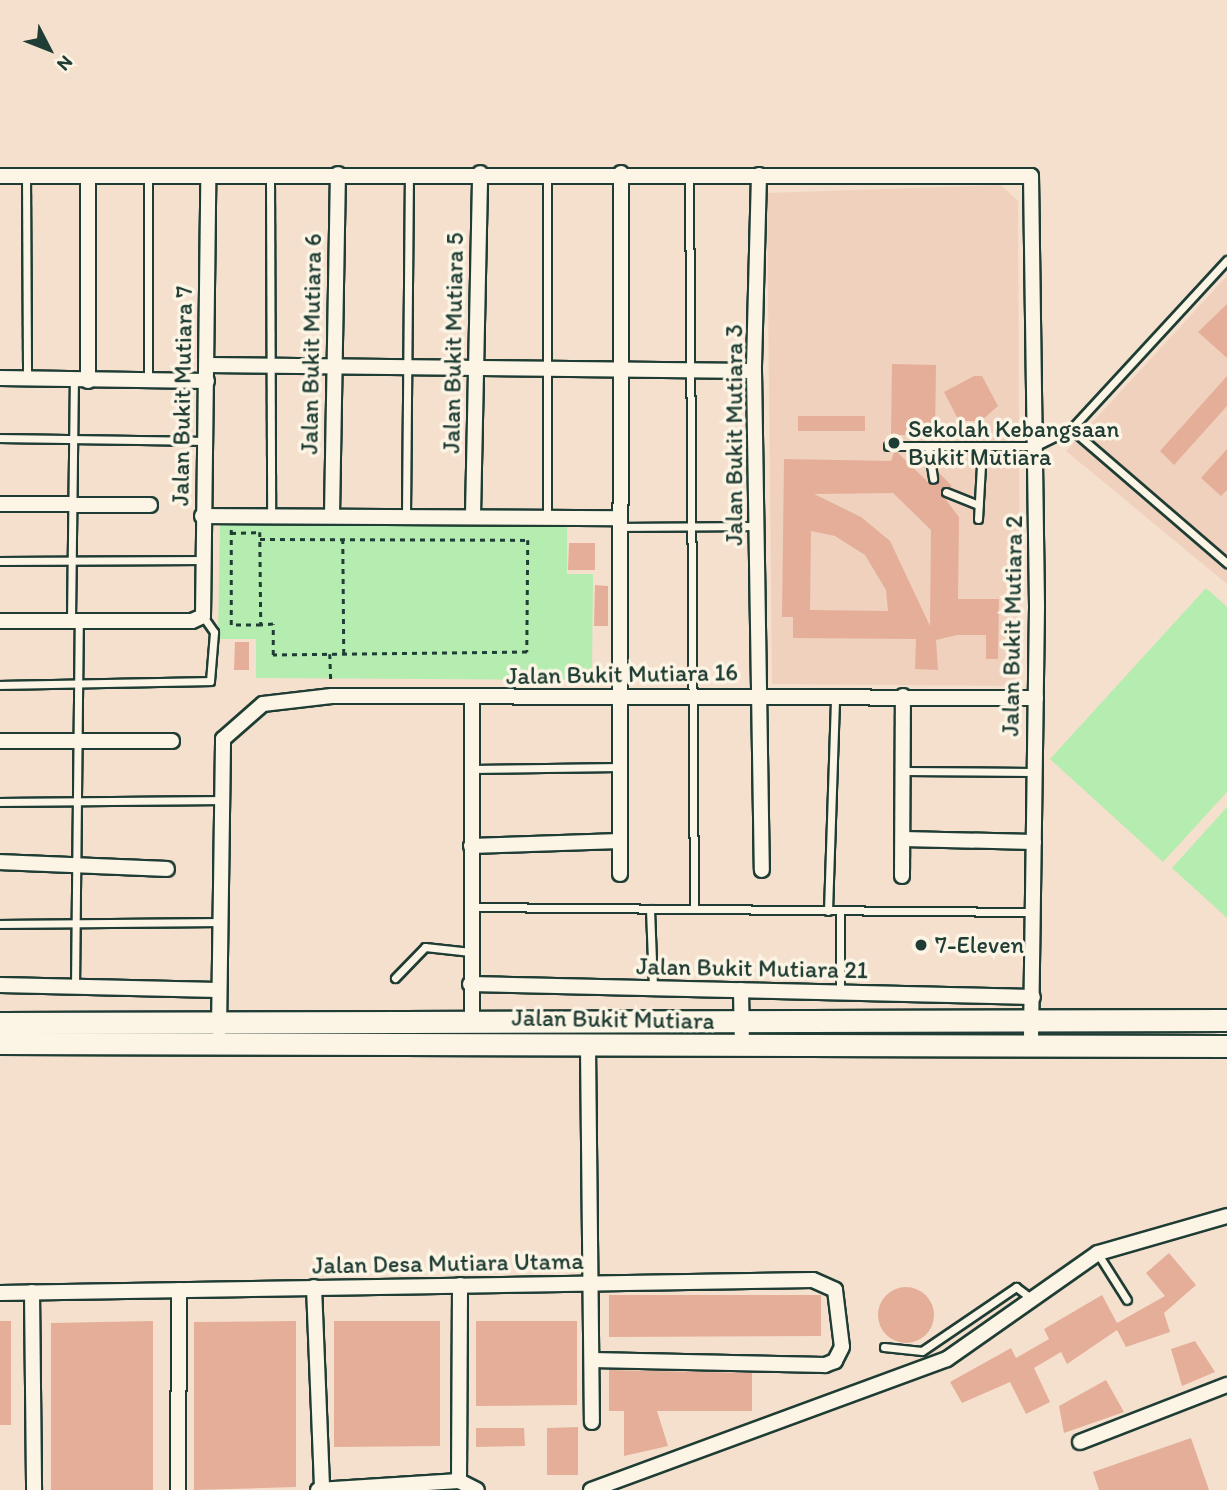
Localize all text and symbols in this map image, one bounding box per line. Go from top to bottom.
north arrow [14,14,84,84]
text: N [52,51,78,76]
street label: Jalan Bukit Mutiara 5 [437,232,469,454]
street label: Jalan Bukit Mutiara 6 [295,233,327,455]
street label: Jalan Bukit Mutiara 7 [166,285,198,507]
street label: Jalan Bukit Mutiara 3 [720,324,748,546]
place label: Sekolah Kebangsaan Bukit Mutiara [908,415,1119,471]
marker: Sekolah Kebangsaan Bukit Mutiara [886,435,902,451]
street label: Jalan Bukit Mutiara 2 [996,515,1028,737]
street label: Jalan Bukit Mutiara 16 [505,658,739,690]
place label: 7-Eleven [935,931,1024,959]
marker: 7-Eleven [913,937,929,953]
street label: Jalan Bukit Mutiara 21 [635,952,869,984]
street label: Jalan Bukit Mutiara [511,1003,715,1035]
street label: Jalan Desa Mutiara Utama [312,1246,584,1280]

